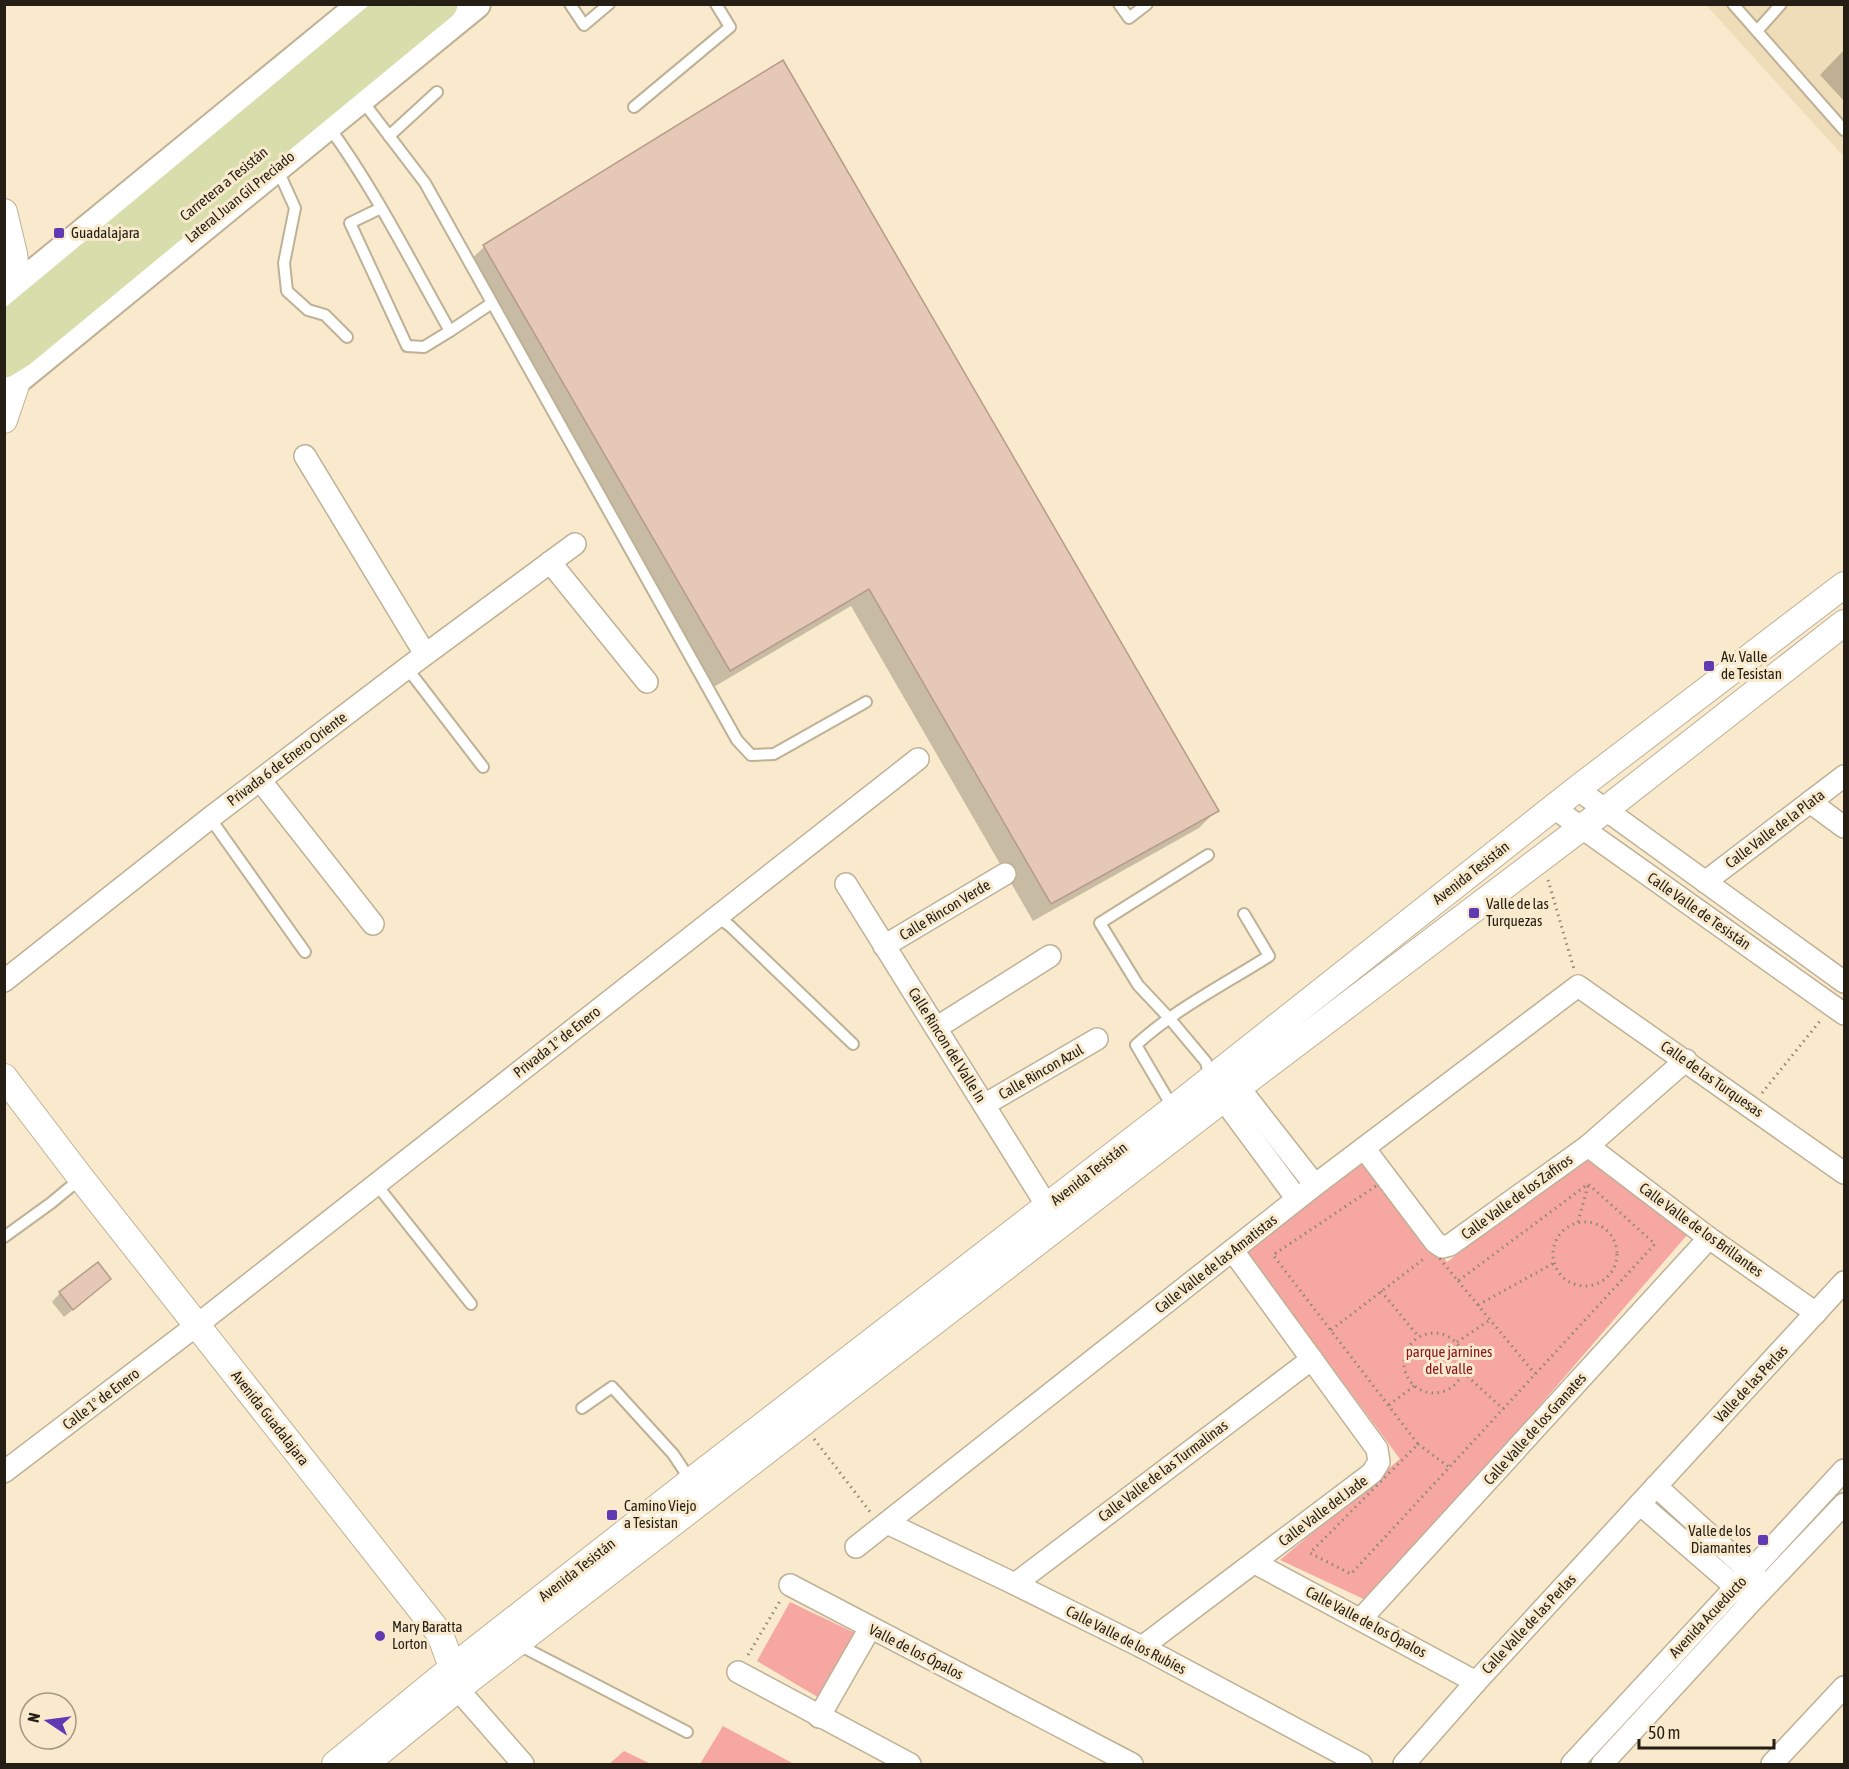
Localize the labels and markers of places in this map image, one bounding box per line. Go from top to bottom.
place label: Guadalajara [71,224,140,241]
marker: Guadalajara [52,226,66,240]
place label: Av. Valle de Tesistan [1721,648,1782,682]
marker: Av. Valle de Tesistan [1702,659,1716,673]
place label: Valle de las Turquezas [1486,895,1549,929]
marker: Valle de las Turquezas [1467,906,1481,920]
place label: Camino Viejo a Tesistan [624,1497,696,1531]
marker: Camino Viejo a Tesistan [605,1508,619,1522]
place label: Valle de los Diamantes [1688,1522,1751,1556]
marker: Valle de los Diamantes [1756,1533,1770,1547]
place label: Mary Baratta Lorton [392,1618,463,1652]
marker: Mary Baratta Lorton [373,1629,387,1643]

